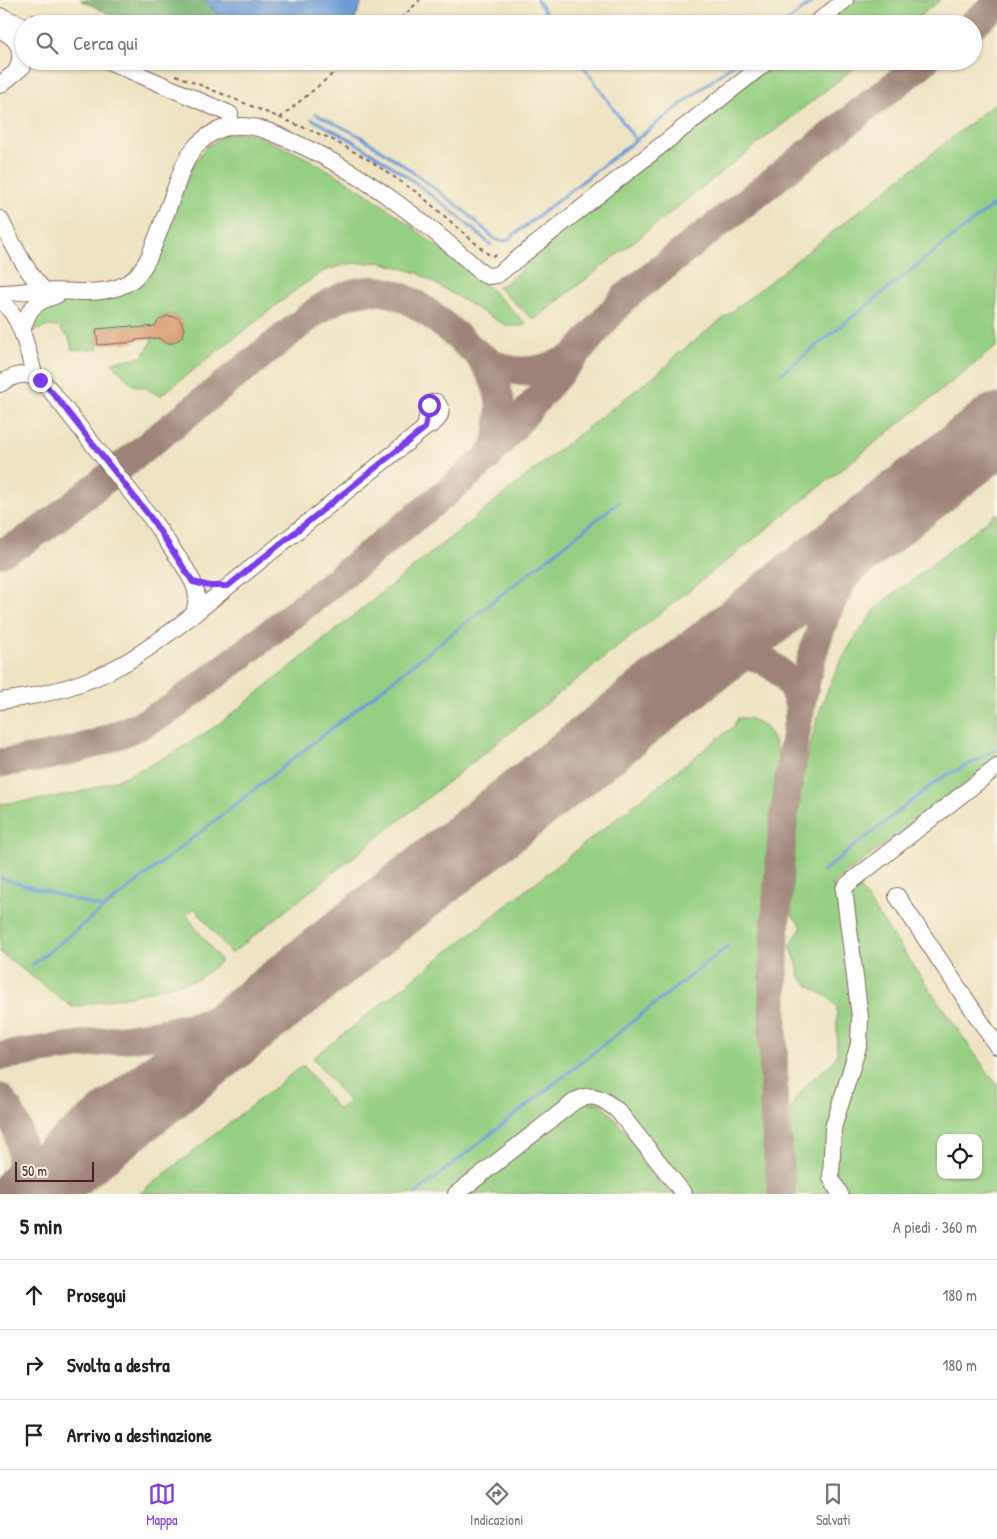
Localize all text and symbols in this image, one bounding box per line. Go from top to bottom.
search box [15,15,982,70]
icon: search [33,29,61,57]
text: Cerca qui [73,30,138,56]
route end [29,369,52,392]
route start [418,394,441,417]
map controls [937,1134,982,1179]
button: locate [937,1134,982,1179]
scale bar [15,1159,94,1182]
text: 50 m [22,1161,47,1180]
text: 5 min [20,1212,62,1241]
text: A piedi · 360 m [893,1216,977,1238]
icon: ahead [20,1281,48,1309]
text: Prosegui [67,1282,126,1308]
text: 180 m [943,1284,977,1306]
icon: right [20,1351,48,1379]
text: Svolta a destra [67,1352,170,1378]
text: 180 m [943,1354,977,1376]
icon: arrive [20,1421,48,1449]
text: Arrivo a destinazione [67,1422,212,1448]
tab: Mappa [146,1480,178,1529]
tab: Indicazioni [470,1480,523,1529]
tab: Salvati [816,1480,851,1529]

